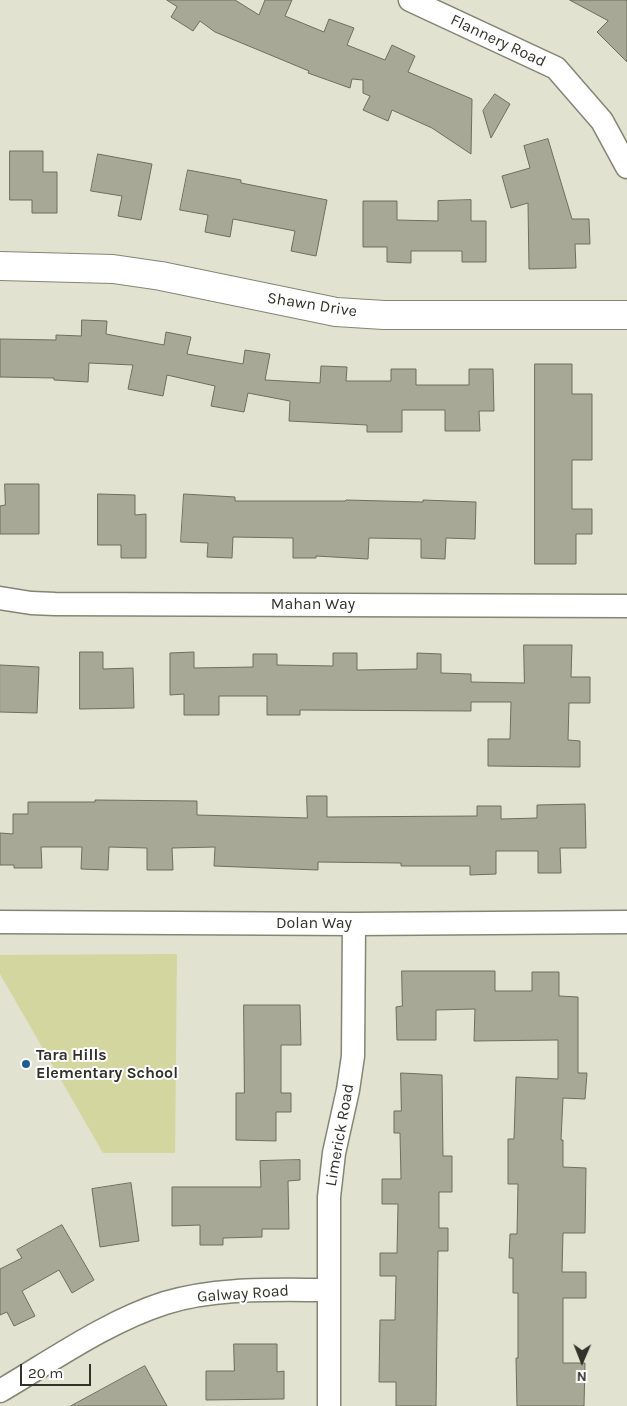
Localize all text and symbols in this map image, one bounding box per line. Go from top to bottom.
street label: Flannery Road [447,11,549,71]
street label: Shawn Drive [266,288,358,322]
street label: Mahan Way [271,594,355,614]
street label: Dolan Way [276,913,352,933]
place label: Tara Hills Elementary School [36,1045,178,1083]
marker: Tara Hills Elementary School [20,1058,32,1070]
street label: Limerick Road [322,1082,358,1188]
street label: Galway Road [196,1281,290,1307]
north arrow [557,1336,607,1386]
scale bar [22,1354,94,1386]
text: 20 m [28,1364,63,1382]
text: N [577,1368,587,1385]

